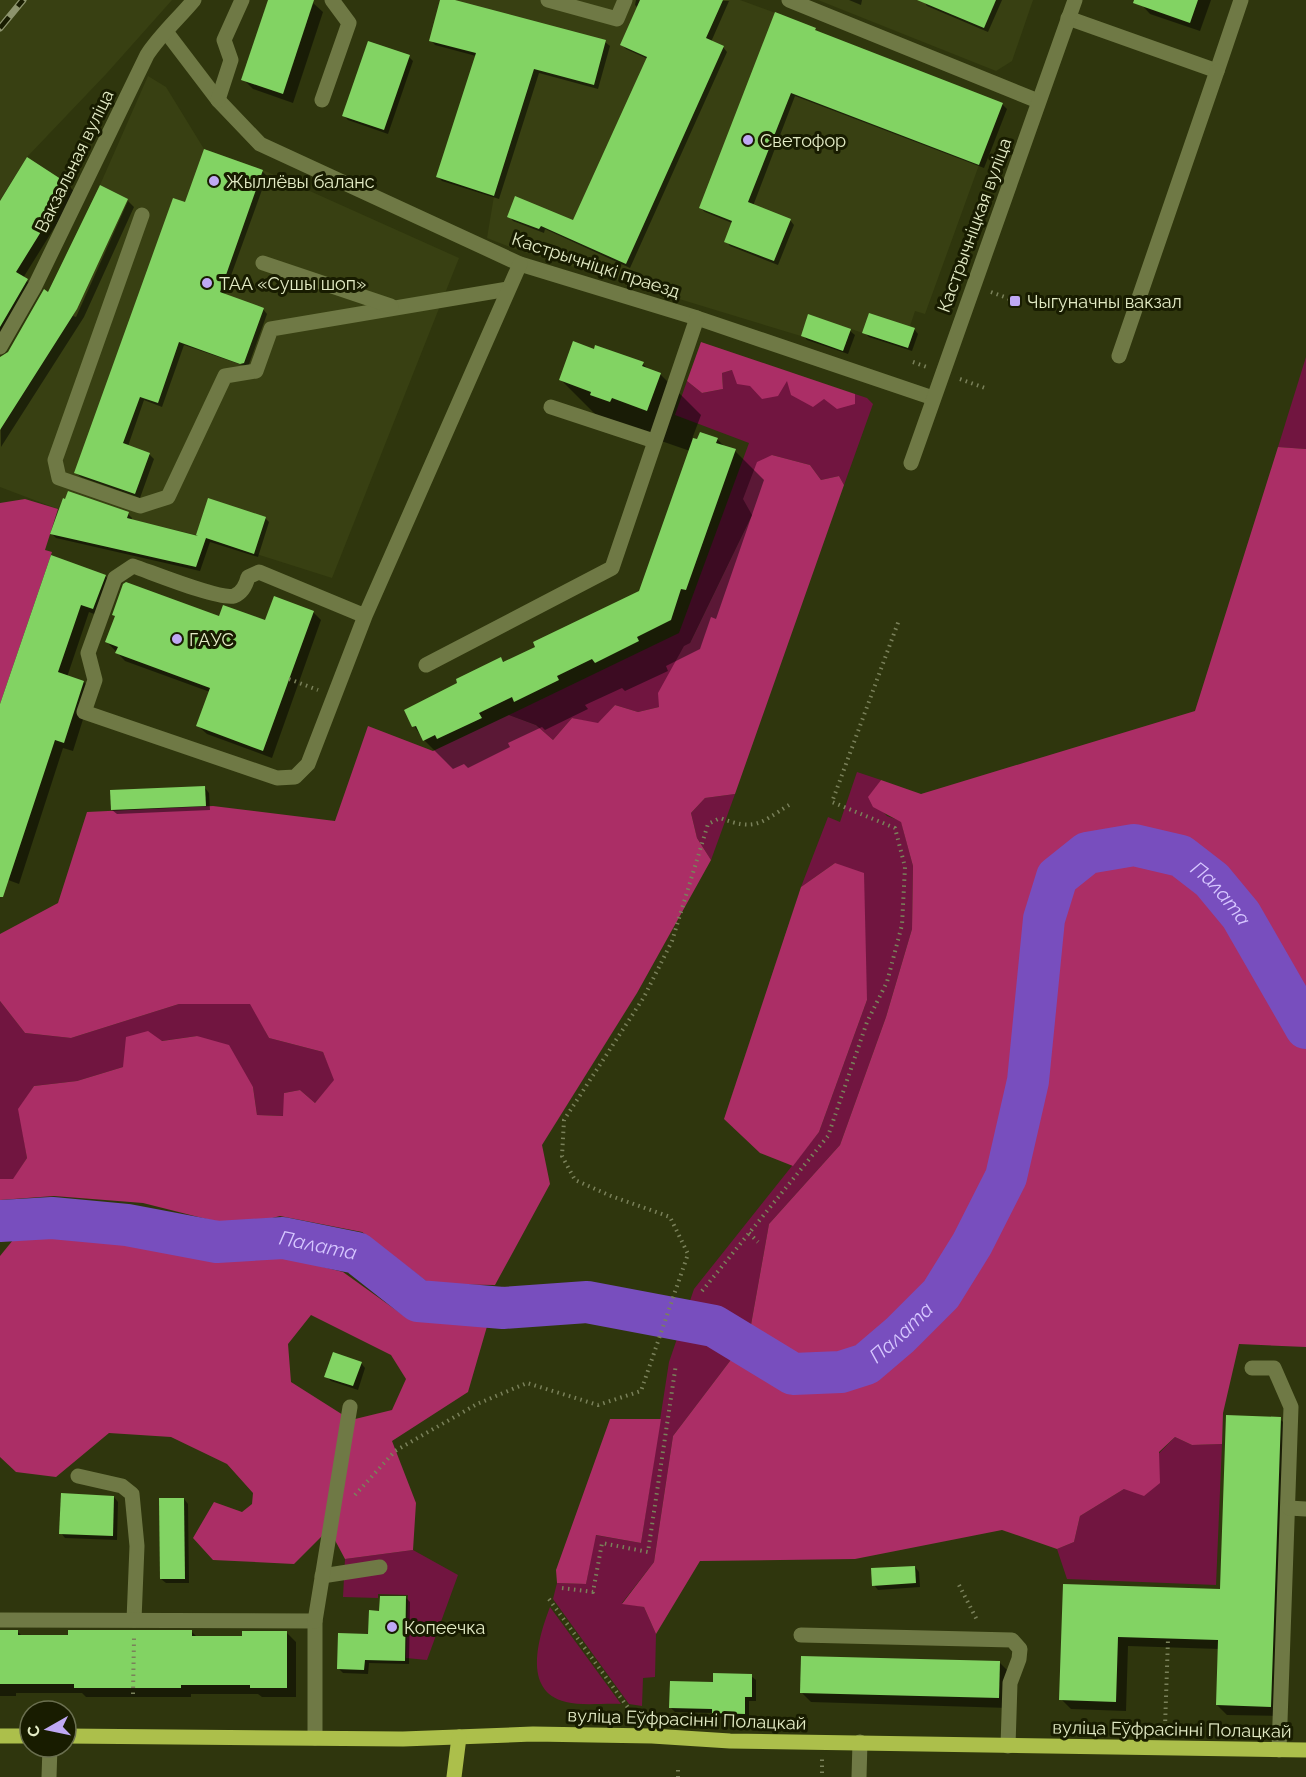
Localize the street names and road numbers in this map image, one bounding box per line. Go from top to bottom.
street label: Вакзальная вуліца [30,86,118,236]
street label: Кастрычніцкая вуліца [933,135,1015,315]
street label: Кастрычніцкі праезд [509,228,683,302]
street label: вуліца Еўфрасінні Полацкай [567,1704,807,1734]
street label: вуліца Еўфрасінні Полацкай [1052,1716,1292,1742]

